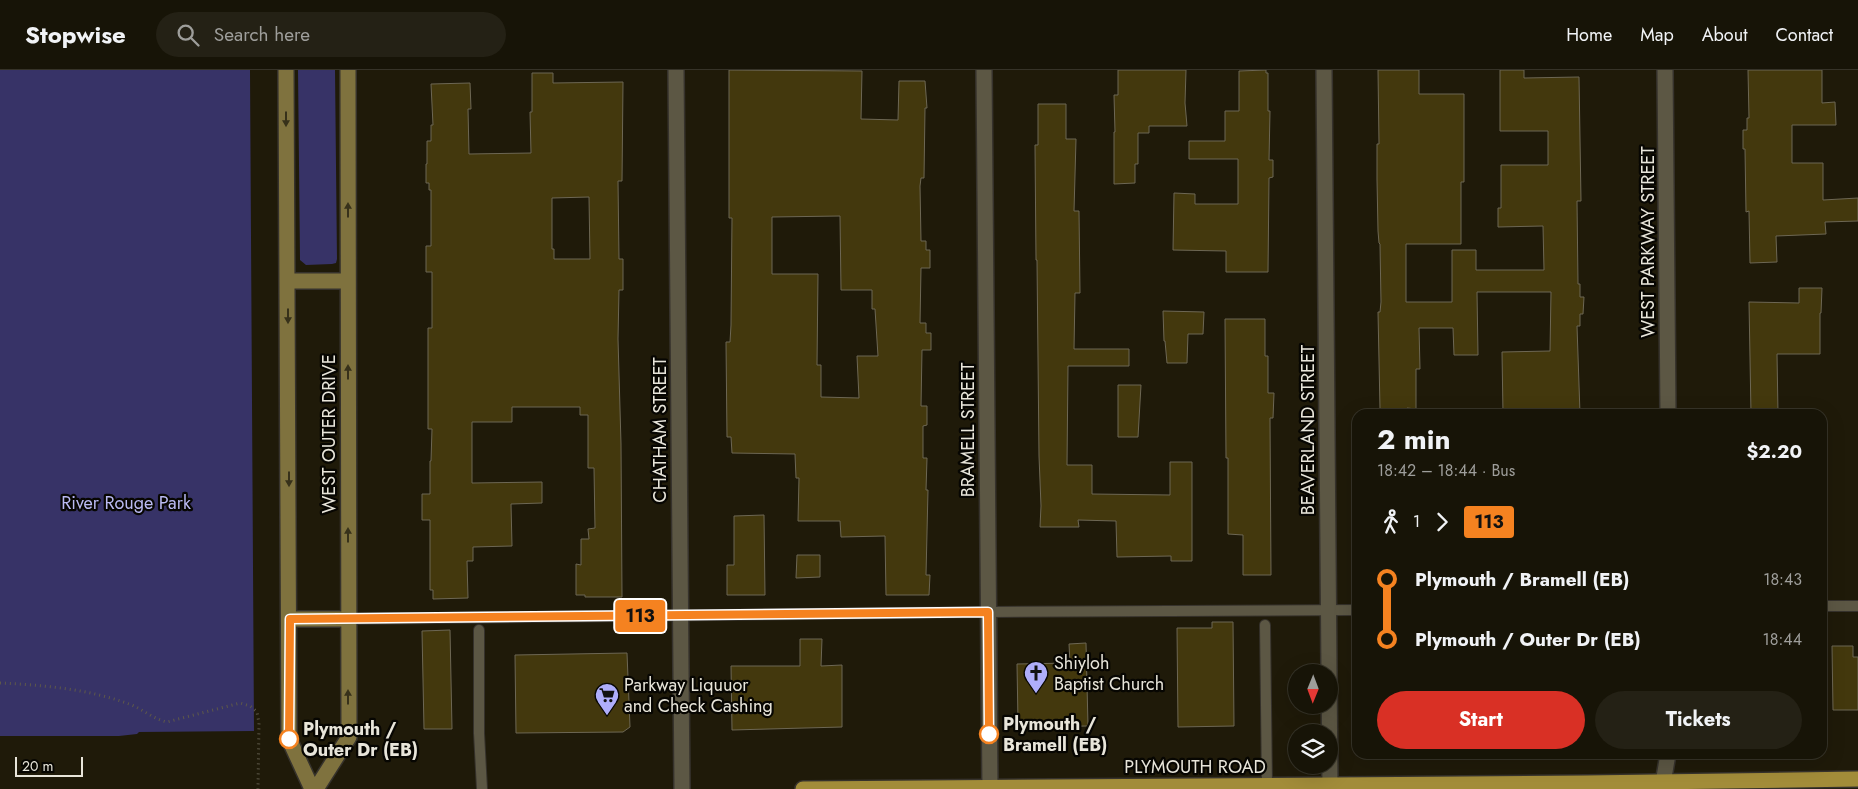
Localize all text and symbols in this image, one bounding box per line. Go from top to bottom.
search box [156,12,506,57]
text: Stopwise [25,17,126,52]
icon: search [174,21,202,49]
text: Search here [214,21,310,48]
text: Home [1566,22,1612,48]
text: Map [1640,22,1674,48]
text: About [1702,22,1747,48]
text: Contact [1775,22,1833,48]
one-way arrow [282,111,290,127]
street label: WEST PARKWAY STREET [1635,146,1661,338]
one-way arrow [344,201,352,217]
one-way arrow [284,308,292,324]
street label: BEAVERLAND STREET [1295,344,1321,515]
street label: WEST OUTER DRIVE [316,354,342,514]
street label: CHATHAM STREET [647,357,673,503]
street label: BRAMELL STREET [955,362,981,497]
one-way arrow [344,364,352,380]
text: 2 min [1377,419,1451,460]
text: $2.20 [1747,438,1802,465]
text: 18:42 – 18:44 · Bus [1377,459,1515,482]
one-way arrow [285,471,293,487]
park label: River Rouge Park [61,490,191,516]
icon: walk [1377,508,1405,536]
icon: forward [1428,508,1456,536]
text: 113 [1474,509,1504,535]
text: 1 [1413,510,1420,533]
one-way arrow [344,526,352,542]
text: Plymouth / Bramell (EB) [1415,566,1630,593]
text: 18:43 [1763,568,1802,591]
line badge: 113 [611,600,669,632]
text: 113 [625,603,655,629]
text: Plymouth / Outer Dr (EB) [1415,626,1641,653]
text: 18:44 [1763,628,1802,651]
place label: Shiyloh Baptist Church [1054,650,1164,697]
church icon: Shiyloh Baptist Church [1023,660,1049,694]
north arrow [1288,664,1338,714]
map controls [1288,664,1338,774]
place label: Parkway Liquuor and Check Cashing [624,672,773,719]
supermarket icon: Parkway Liquuor and Check Cashing [594,682,620,716]
one-way arrow [344,689,352,705]
button: Start [1377,691,1585,749]
button: Tickets [1595,691,1802,749]
place label: Plymouth / Bramell (EB) [1003,711,1107,758]
place label: Plymouth / Outer Dr (EB) [303,716,418,763]
marker: Plymouth / Bramell (EB) [979,724,999,744]
button: layers [1288,724,1338,774]
marker: Plymouth / Outer Dr (EB) [279,729,299,749]
scale bar [15,754,82,777]
street label: PLYMOUTH ROAD [1124,754,1266,780]
text: 20 m [22,756,54,776]

